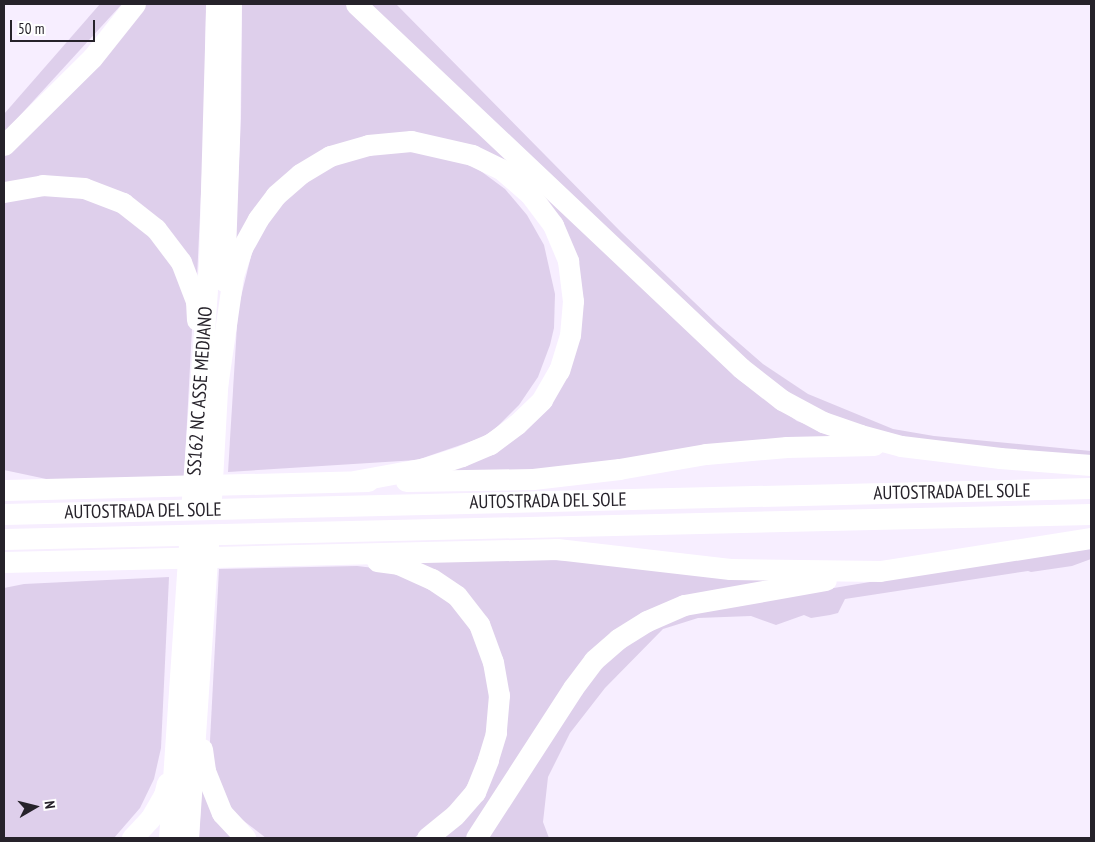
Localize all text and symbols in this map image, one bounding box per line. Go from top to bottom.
scale bar [12,10,98,42]
text: 50 m [18,19,44,38]
street label: SS162 NC ASSE MEDIANO [183,305,217,477]
street label: AUTOSTRADA DEL SOLE [872,479,1032,505]
street label: AUTOSTRADA DEL SOLE [468,488,628,514]
street label: AUTOSTRADA DEL SOLE [63,498,223,524]
north arrow [10,782,60,832]
text: N [40,800,59,810]

